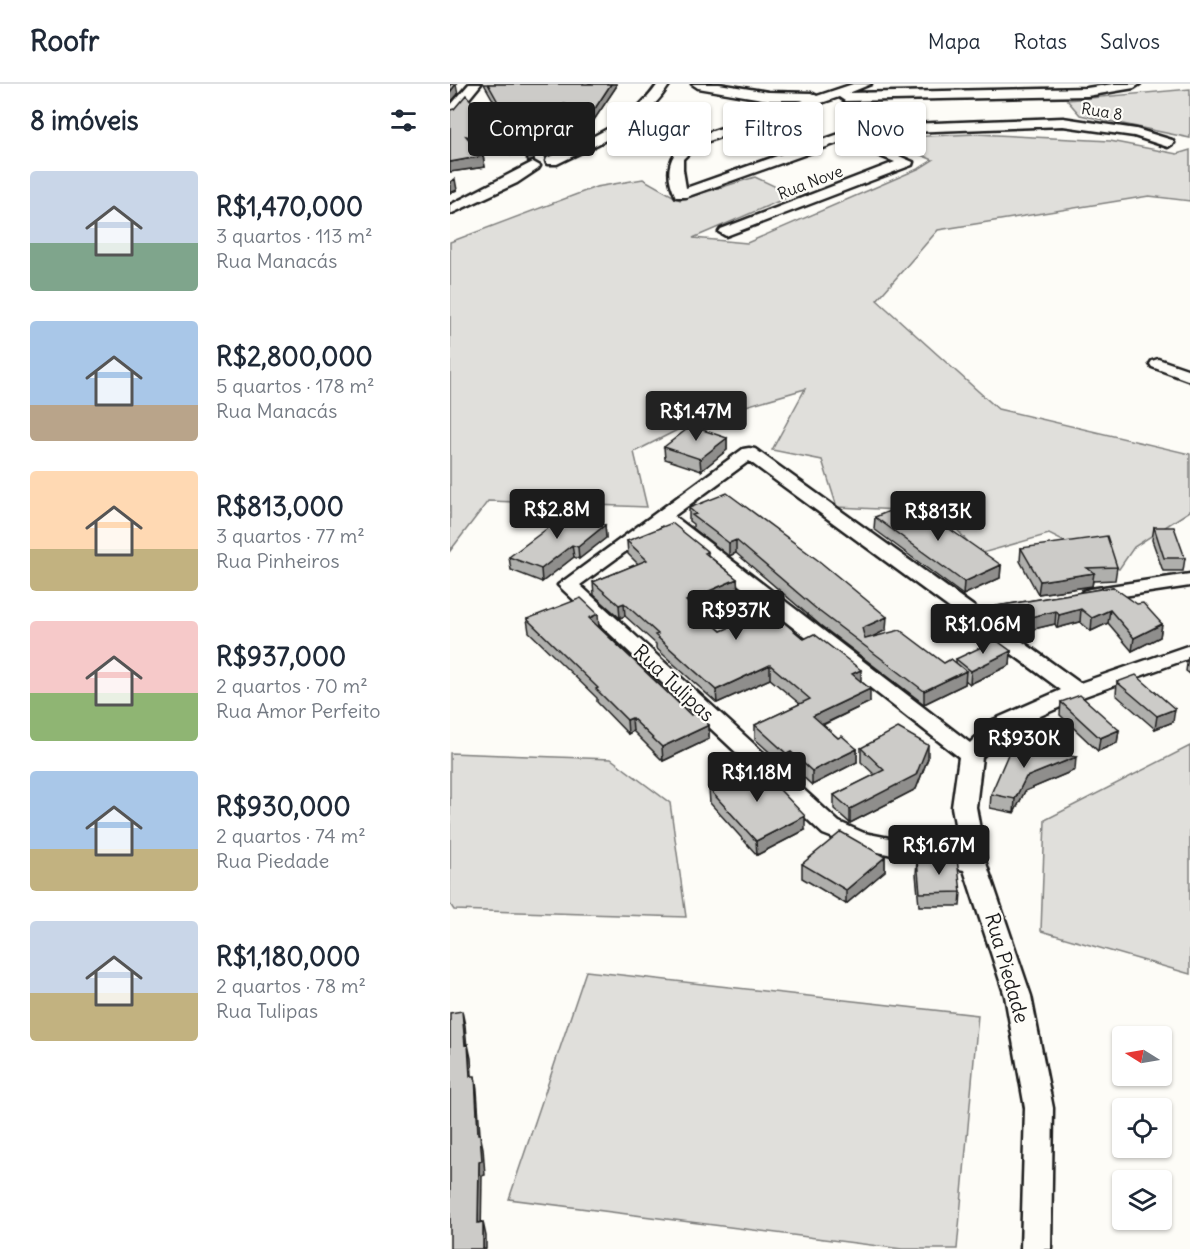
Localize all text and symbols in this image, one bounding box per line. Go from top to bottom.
text: Roofr [30,23,99,59]
text: Mapa [928,28,981,55]
text: Rotas [1014,28,1067,55]
text: Salvos [1100,28,1160,55]
street label: Rua 8 [1080,98,1124,124]
chip: Comprar [468,102,595,156]
chip: Alugar [607,102,711,156]
chip: Filtros [723,102,823,156]
chip: Novo [835,102,926,156]
text: 8 imóveis [30,104,139,137]
icon: filters [387,104,420,137]
street label: Rua Nove [774,160,846,204]
text: R$1,470,000 [216,190,363,223]
icon: home [78,195,150,267]
text: 3 quartos · 113 m² [216,223,372,248]
text: Rua Manacás [216,248,337,273]
text: R$2,800,000 [216,340,373,373]
icon: home [78,345,150,417]
text: 5 quartos · 178 m² [216,373,375,398]
pin: R$1.47M [641,391,751,442]
text: Rua Manacás [216,398,337,423]
text: R$1.47M [660,398,732,423]
pin: R$2.8M [508,489,606,540]
text: R$813,000 [216,490,344,523]
pin: R$813K [889,491,987,542]
icon: home [78,495,150,567]
text: R$2.8M [524,496,590,521]
text: R$813K [905,498,971,523]
text: 3 quartos · 77 m² [216,523,365,548]
text: Rua Pinheiros [216,548,340,573]
pin: R$937K [687,590,785,641]
text: R$937K [702,597,770,622]
pin: R$1.06M [928,604,1038,655]
text: R$1.06M [945,611,1021,636]
street label: Rua Tulipas [629,639,720,727]
text: R$937,000 [216,640,346,673]
icon: home [78,645,150,717]
text: 2 quartos · 70 m² [216,673,368,698]
text: Rua Amor Perfeito [216,698,380,723]
pin: R$930K [975,718,1073,769]
text: R$930K [988,725,1060,750]
pin: R$1.18M [702,752,812,803]
text: R$1.18M [722,759,792,784]
text: R$930,000 [216,790,351,823]
icon: home [78,795,150,867]
text: 2 quartos · 74 m² [216,823,366,848]
pin: R$1.67M [884,825,994,876]
text: R$1.67M [902,832,976,857]
text: Rua Piedade [216,848,329,873]
street label: Rua Piedade [980,910,1035,1026]
text: R$1,180,000 [216,940,360,973]
icon: home [78,945,150,1017]
text: 2 quartos · 78 m² [216,973,366,998]
text: Rua Tulipas [216,998,318,1023]
north arrow [1112,1026,1172,1086]
map controls [1112,1026,1172,1230]
button: locate [1112,1098,1172,1158]
button: layers [1112,1170,1172,1230]

